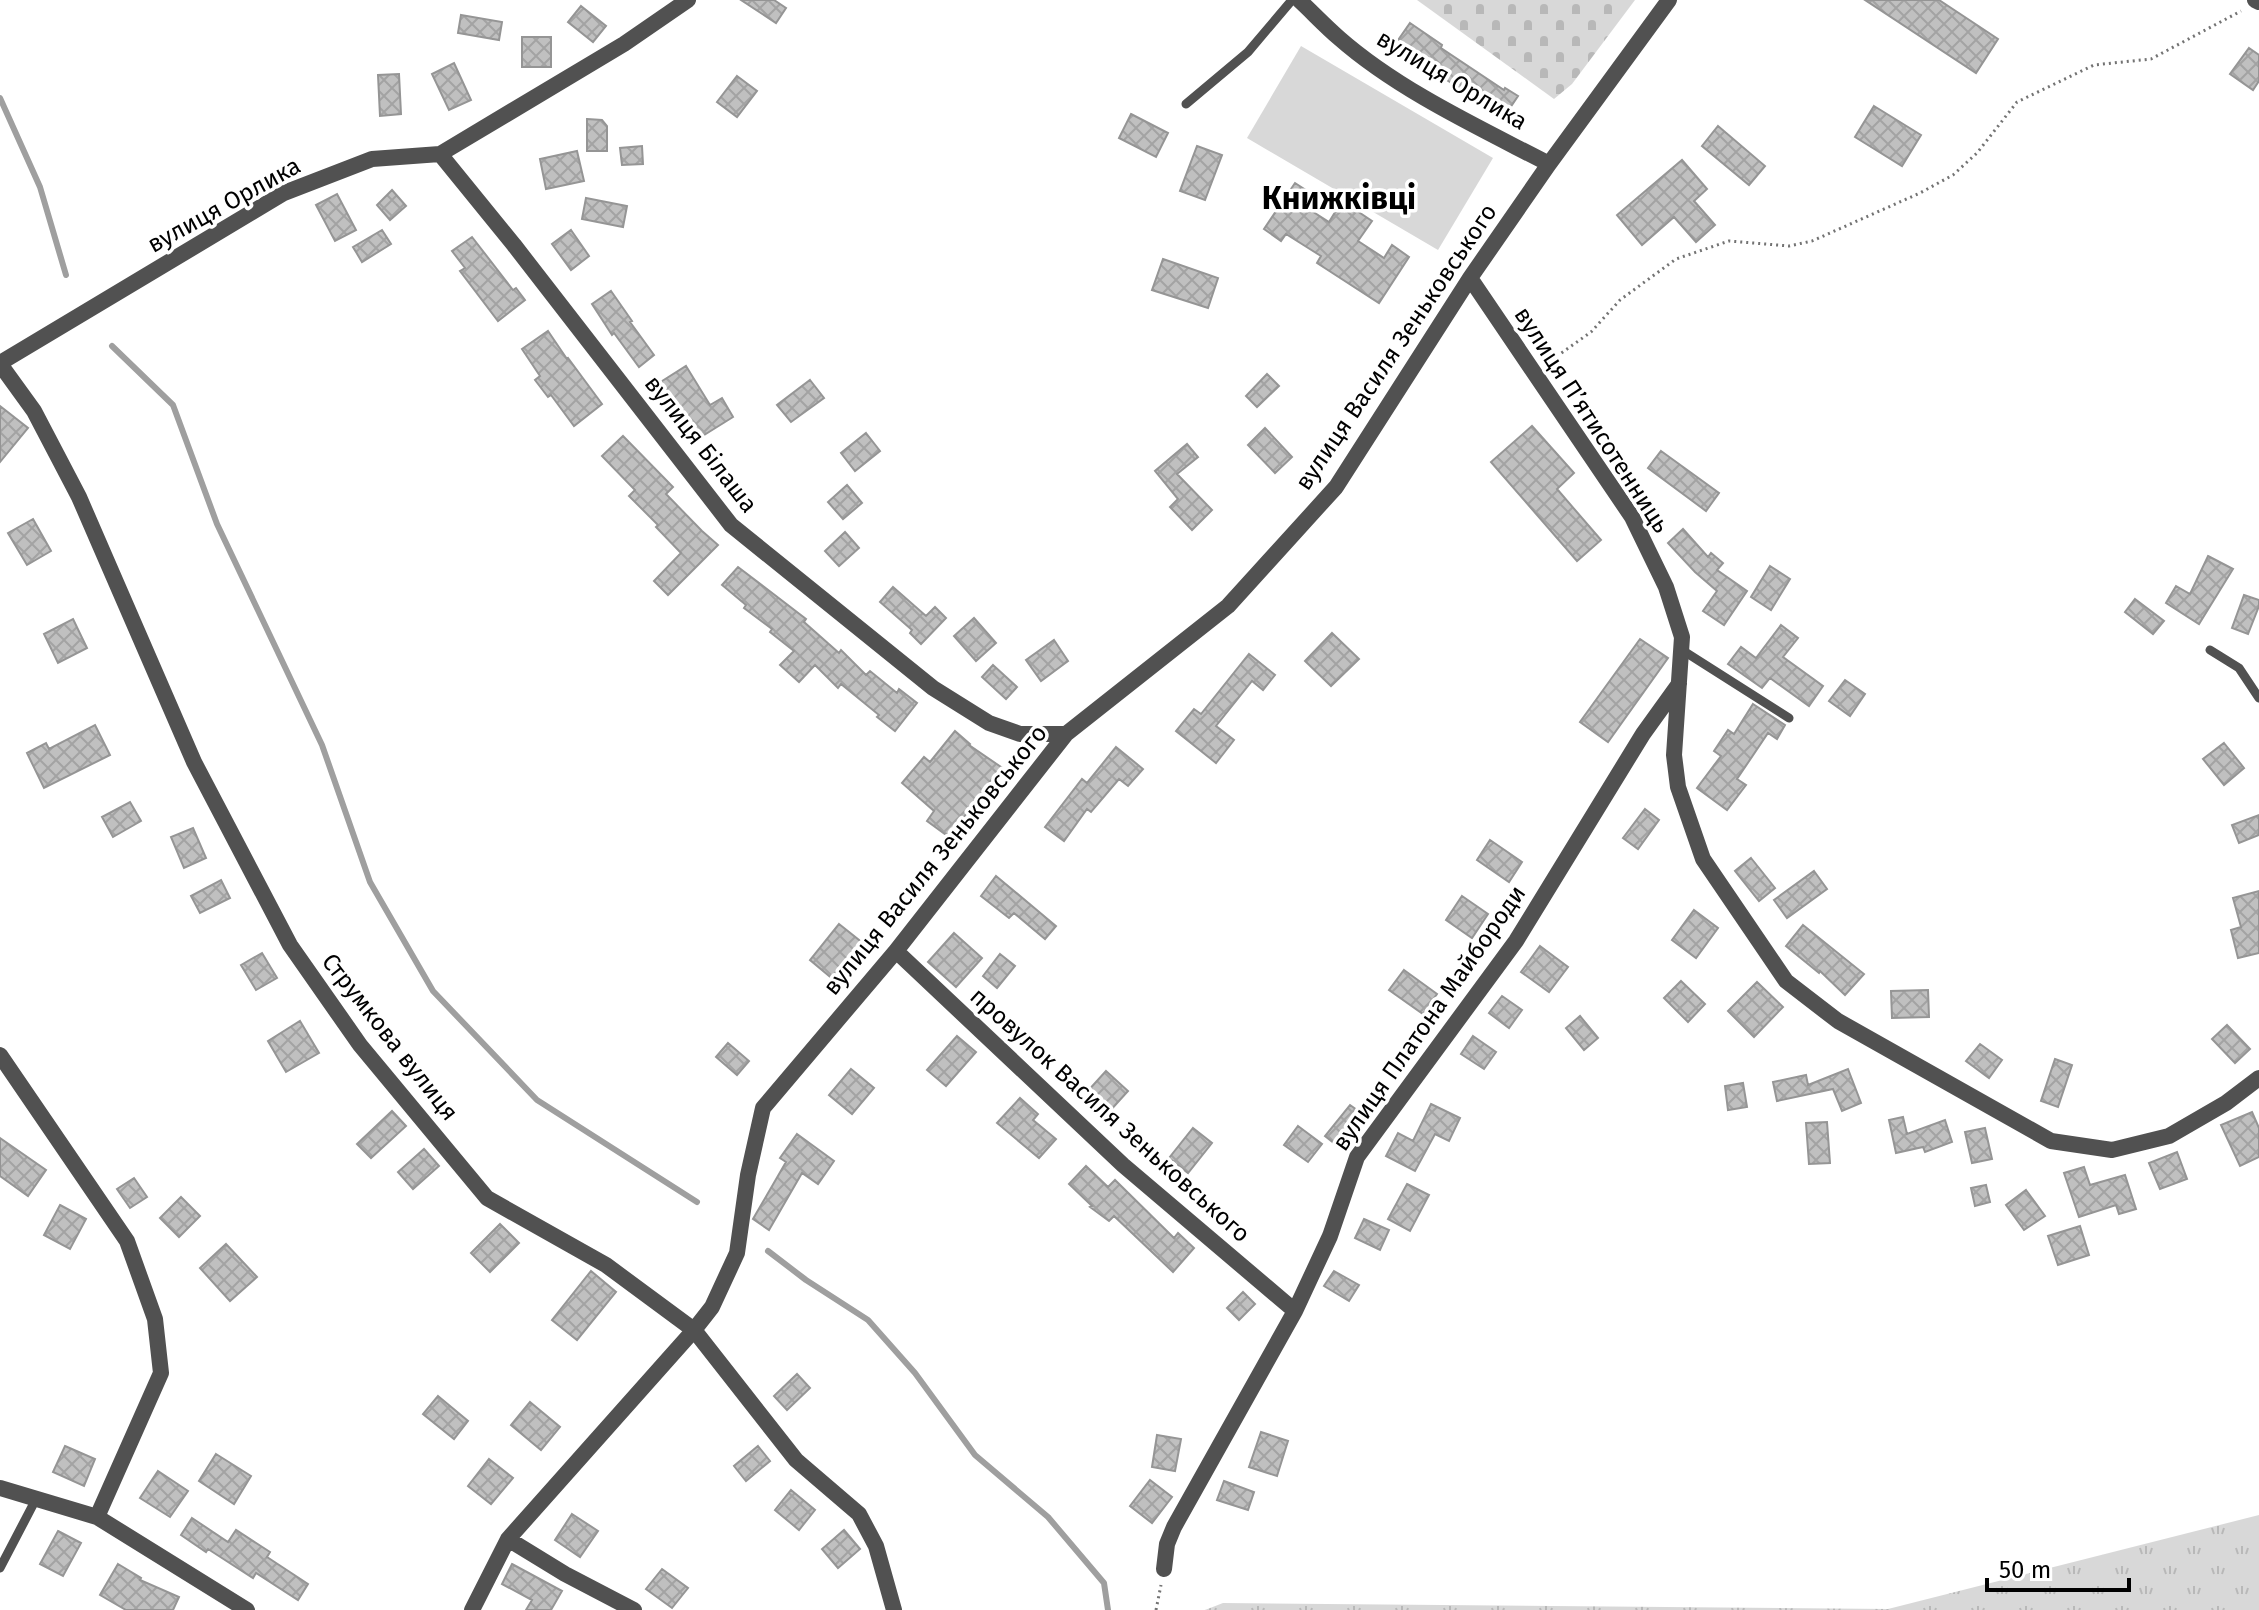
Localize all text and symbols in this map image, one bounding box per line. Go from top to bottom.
street label: вулиця Орлика [1372,24,1532,136]
street label: вулиця Орлика [143,151,305,259]
district label: Книжківці [1262,179,1416,217]
street label: вулиця Василя Зеньковського [1290,199,1502,495]
street label: вулиця Пʼятисотенниць [1508,302,1676,538]
street label: вулиця Білаша [639,370,763,518]
street label: вулиця Василя Зеньковського [817,719,1053,1001]
street label: вулиця Платона Майбороди [1327,880,1531,1156]
street label: Струмкова вулиця [316,948,464,1126]
street label: провулок Василя Зеньковського [964,982,1256,1248]
scale bar [1987,1542,2129,1592]
text: 50 m [1999,1556,2051,1584]

